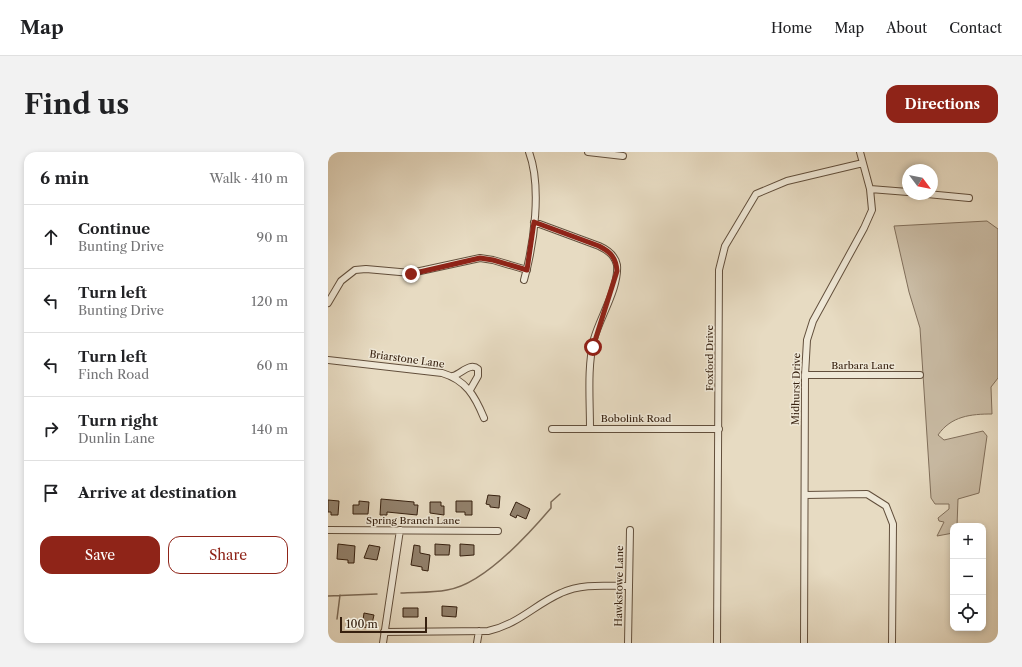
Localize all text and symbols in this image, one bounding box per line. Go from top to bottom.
text: Map [20,16,64,39]
text: Home [771,19,812,37]
text: Map [834,19,864,37]
text: About [886,19,927,37]
text: Contact [949,19,1002,37]
button: Directions [886,85,998,123]
text: Find us [24,87,129,121]
north arrow [902,164,938,200]
text: 6 min [40,168,89,188]
text: Walk · 410 m [210,170,288,186]
text: Continue [78,219,150,238]
icon: ahead [40,226,62,248]
text: 90 m [257,229,288,245]
text: Bunting Drive [78,238,164,254]
route end [402,265,420,283]
text: Turn left [78,283,147,302]
icon: left [40,290,62,312]
text: 120 m [251,293,288,309]
text: Bunting Drive [78,302,164,318]
street label: Foxford Drive [703,325,716,391]
route start [584,338,602,356]
text: Turn left [78,347,147,366]
street label: Briarstone Lane [369,347,446,371]
street label: Midhurst Drive [789,352,803,425]
icon: left [40,354,62,376]
text: 60 m [257,357,288,373]
street label: Barbara Lane [831,359,895,372]
text: Finch Road [78,366,149,382]
text: Turn right [78,411,158,430]
street label: Bobolink Road [601,412,671,425]
icon: right [40,418,62,440]
text: 140 m [251,421,288,437]
text: Dunlin Lane [78,430,155,446]
icon: arrive [40,482,62,504]
text: Arrive at destination [78,483,237,502]
street label: Spring Branch Lane [366,514,460,527]
map controls [950,523,986,631]
button: + [950,523,986,559]
button: Save [40,536,160,574]
button: Share [168,536,288,574]
street label: Hawkstowe Lane [612,545,626,627]
button: − [950,559,986,595]
button: locate [950,595,986,631]
scale bar [340,615,427,634]
text: 100 m [346,617,378,631]

